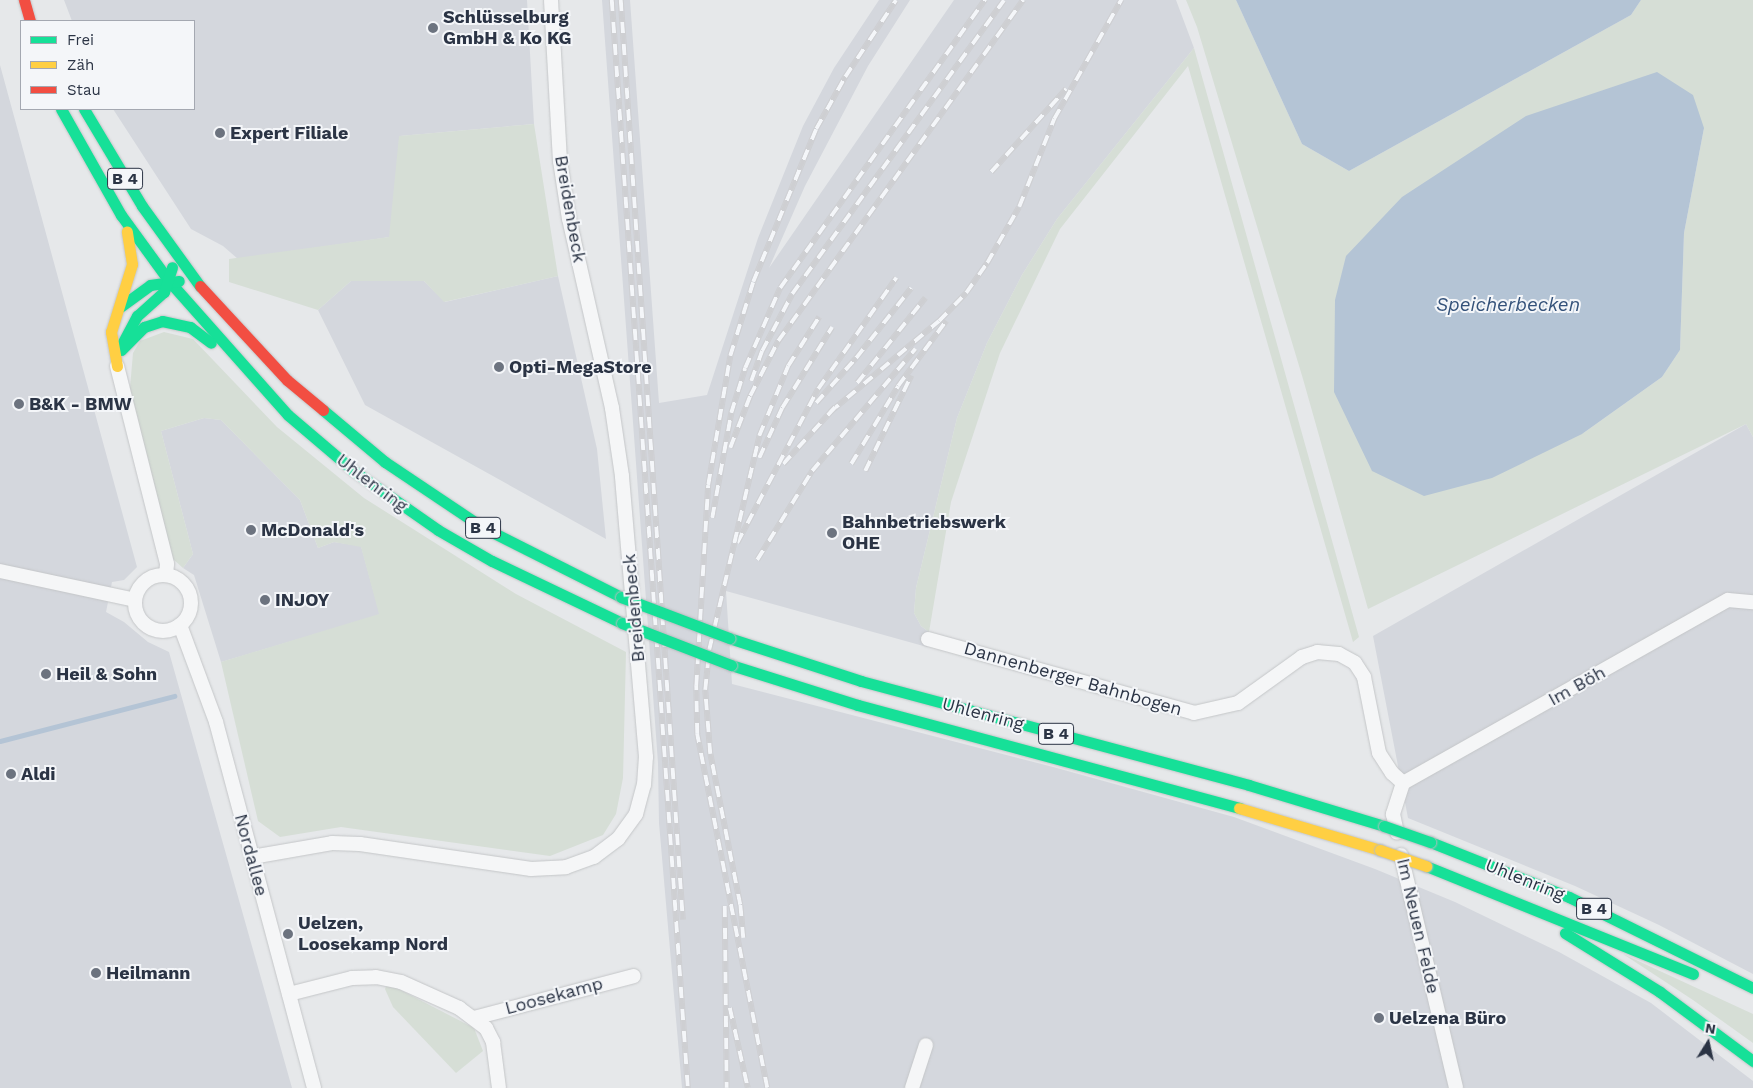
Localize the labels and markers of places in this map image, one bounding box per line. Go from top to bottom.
place label: Schlüsselburg GmbH & Ko KG [443,7,572,50]
marker: Schlüsselburg GmbH & Ko KG [427,22,439,34]
place label: Expert Filiale [230,122,348,144]
marker: Expert Filiale [214,127,226,139]
place label: Opti-MegaStore [509,356,652,378]
marker: Opti-MegaStore [493,361,505,373]
place label: B&K - BMW [29,393,132,415]
marker: B&K - BMW [13,398,25,410]
place label: Bahnbetriebswerk OHE [842,512,1006,554]
place label: McDonald's [261,519,364,541]
marker: McDonald's [245,524,257,536]
marker: Bahnbetriebswerk OHE [826,527,838,539]
place label: INJOY [275,589,329,611]
marker: INJOY [259,594,271,606]
place label: Heil & Sohn [56,663,157,685]
marker: Heil & Sohn [40,668,52,680]
place label: Aldi [21,763,56,785]
marker: Aldi [5,768,17,780]
place label: Uelzen, Loosekamp Nord [298,913,448,956]
marker: Uelzen, Loosekamp Nord [282,928,294,940]
place label: Heilmann [106,962,191,984]
marker: Heilmann [90,967,102,979]
place label: Uelzena Büro [1389,1007,1506,1029]
marker: Uelzena Büro [1373,1012,1385,1024]

